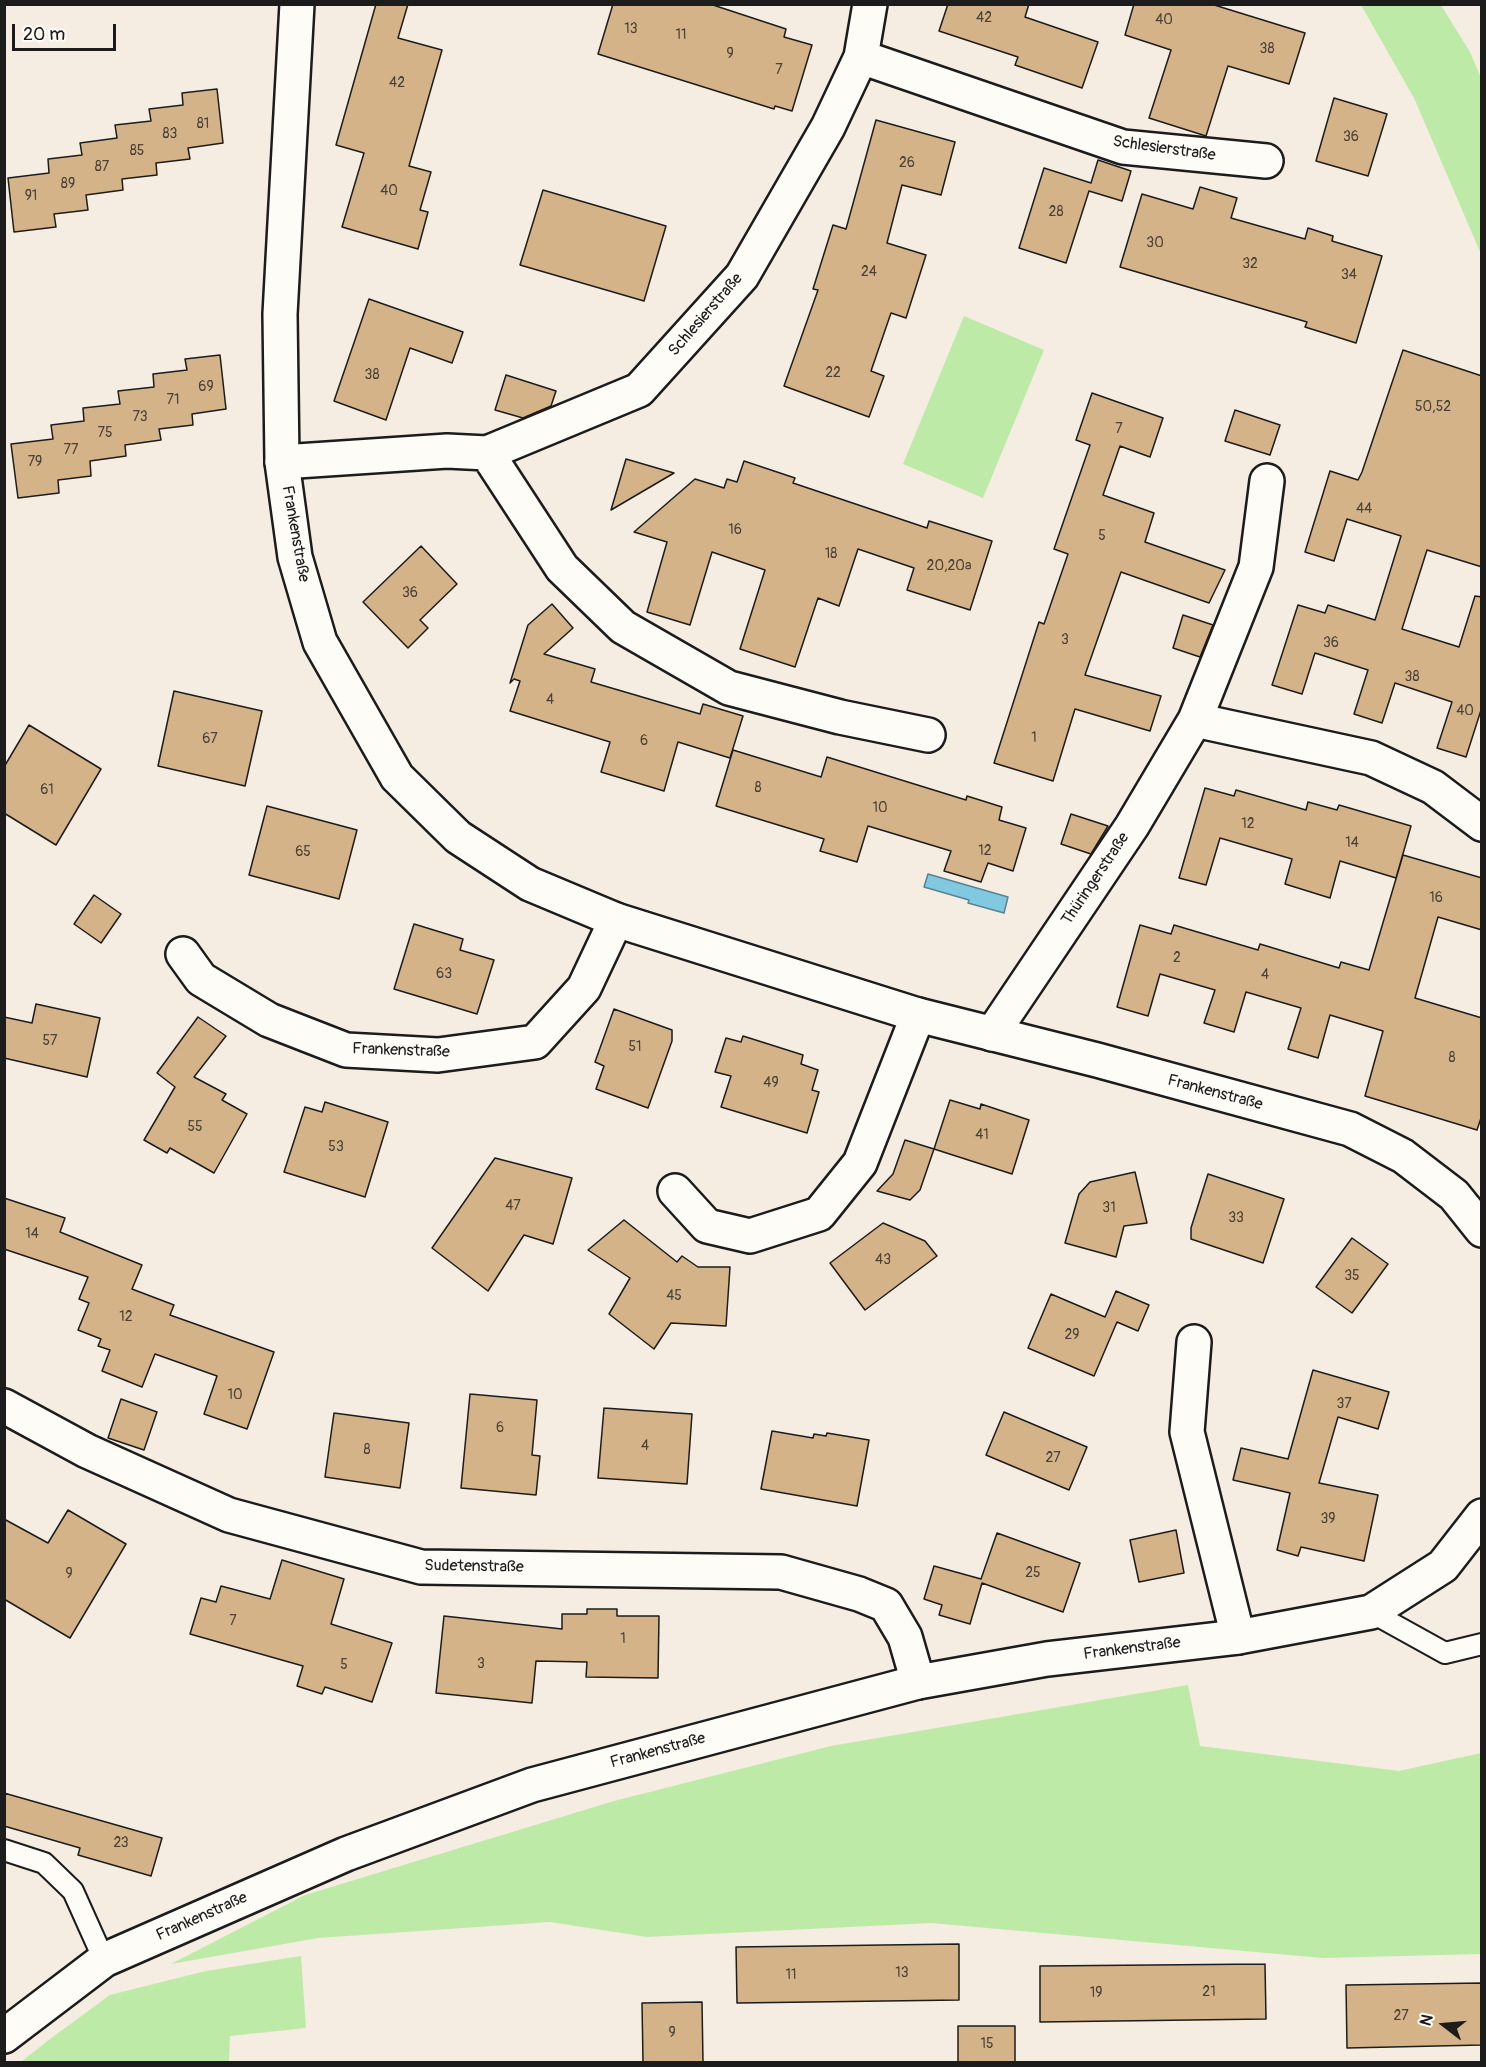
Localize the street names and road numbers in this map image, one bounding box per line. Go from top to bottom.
street label: Schlesierstraße [1111,132,1217,166]
street label: Schlesierstraße [665,270,747,360]
street label: Frankenstraße [277,484,313,584]
street label: Thüringerstraße [1058,829,1134,929]
street label: Frankenstraße [352,1040,450,1062]
street label: Frankenstraße [1165,1071,1265,1115]
street label: Sudetenstraße [424,1557,524,1577]
street label: Frankenstraße [1082,1634,1182,1664]
street label: Frankenstraße [608,1729,708,1773]
street label: Frankenstraße [153,1888,251,1946]

